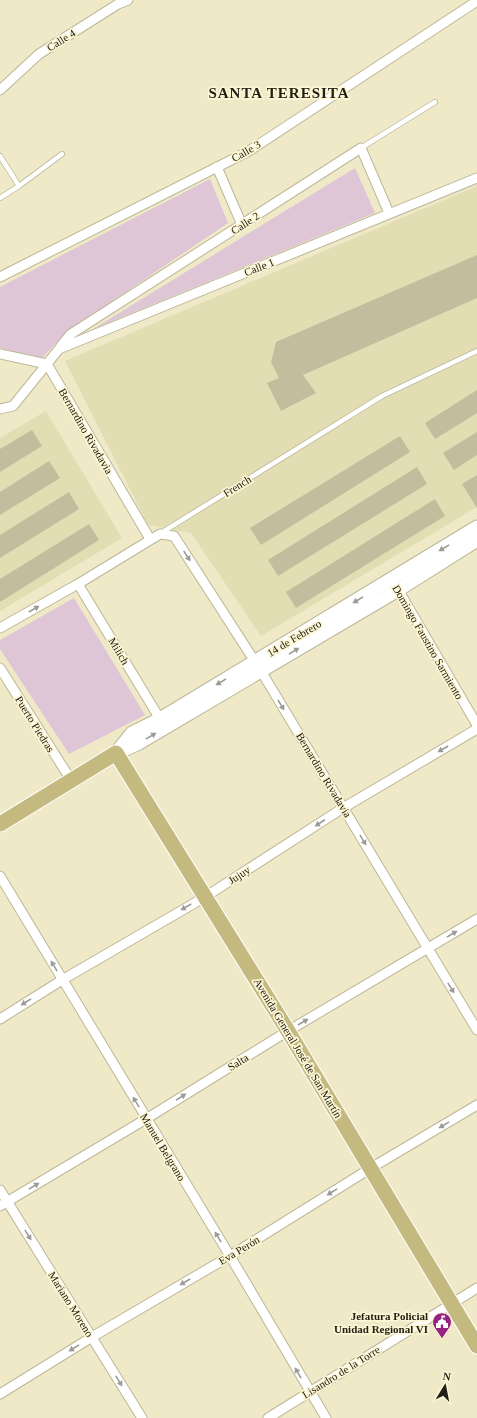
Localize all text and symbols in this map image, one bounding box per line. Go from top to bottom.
street label: Calle 4 [44,26,78,53]
district label: SANTA TERESITA [208,85,350,101]
street label: Calle 3 [229,138,263,164]
street label: Calle 2 [229,209,261,237]
street label: Calle 1 [242,256,276,278]
street label: Bernardino Rivadavia [57,386,115,476]
street label: French [221,473,254,499]
one-way arrow [438,544,450,551]
one-way arrow [184,551,191,562]
street label: Domingo Faustino Sarmiento [390,583,466,702]
one-way arrow [352,596,364,603]
one-way arrow [28,606,40,613]
street label: 14 de Febrero [265,617,324,659]
street label: Milich [106,635,132,667]
one-way arrow [288,648,300,655]
one-way arrow [216,678,226,686]
street label: Puerto Piedras [13,694,57,754]
one-way arrow [277,700,285,710]
street label: Bernardino Rivadavia [294,730,354,820]
one-way arrow [145,733,157,740]
one-way arrow [437,745,449,752]
one-way arrow [314,819,326,826]
one-way arrow [359,834,366,846]
street label: Jujuy [226,863,253,887]
one-way arrow [180,904,192,911]
one-way arrow [446,931,458,938]
one-way arrow [50,961,58,971]
street label: Avenida General José de San Martín [251,976,345,1120]
one-way arrow [447,983,455,993]
one-way arrow [20,999,32,1006]
one-way arrow [297,1018,309,1025]
street label: Salta [225,1051,251,1073]
one-way arrow [175,1094,187,1101]
one-way arrow [132,1097,140,1107]
street label: Manuel Belgrano [138,1111,188,1183]
one-way arrow [439,1121,449,1129]
one-way arrow [28,1183,39,1190]
one-way arrow [326,1189,338,1196]
one-way arrow [24,1230,32,1240]
one-way arrow [214,1232,222,1242]
street label: Eva Perón [216,1233,262,1267]
street label: Mariano Moreno [46,1269,96,1339]
one-way arrow [180,1278,191,1285]
place label: Jefatura Policial Unidad Regional VI [334,1310,428,1335]
public building icon: Jefatura Policial Unidad Regional VI [431,1311,453,1339]
street label: Lisandro de la Torre [300,1343,382,1401]
one-way arrow [69,1344,79,1352]
north arrow [425,1366,465,1406]
one-way arrow [295,1367,302,1379]
text: N [442,1370,452,1383]
one-way arrow [115,1376,123,1386]

